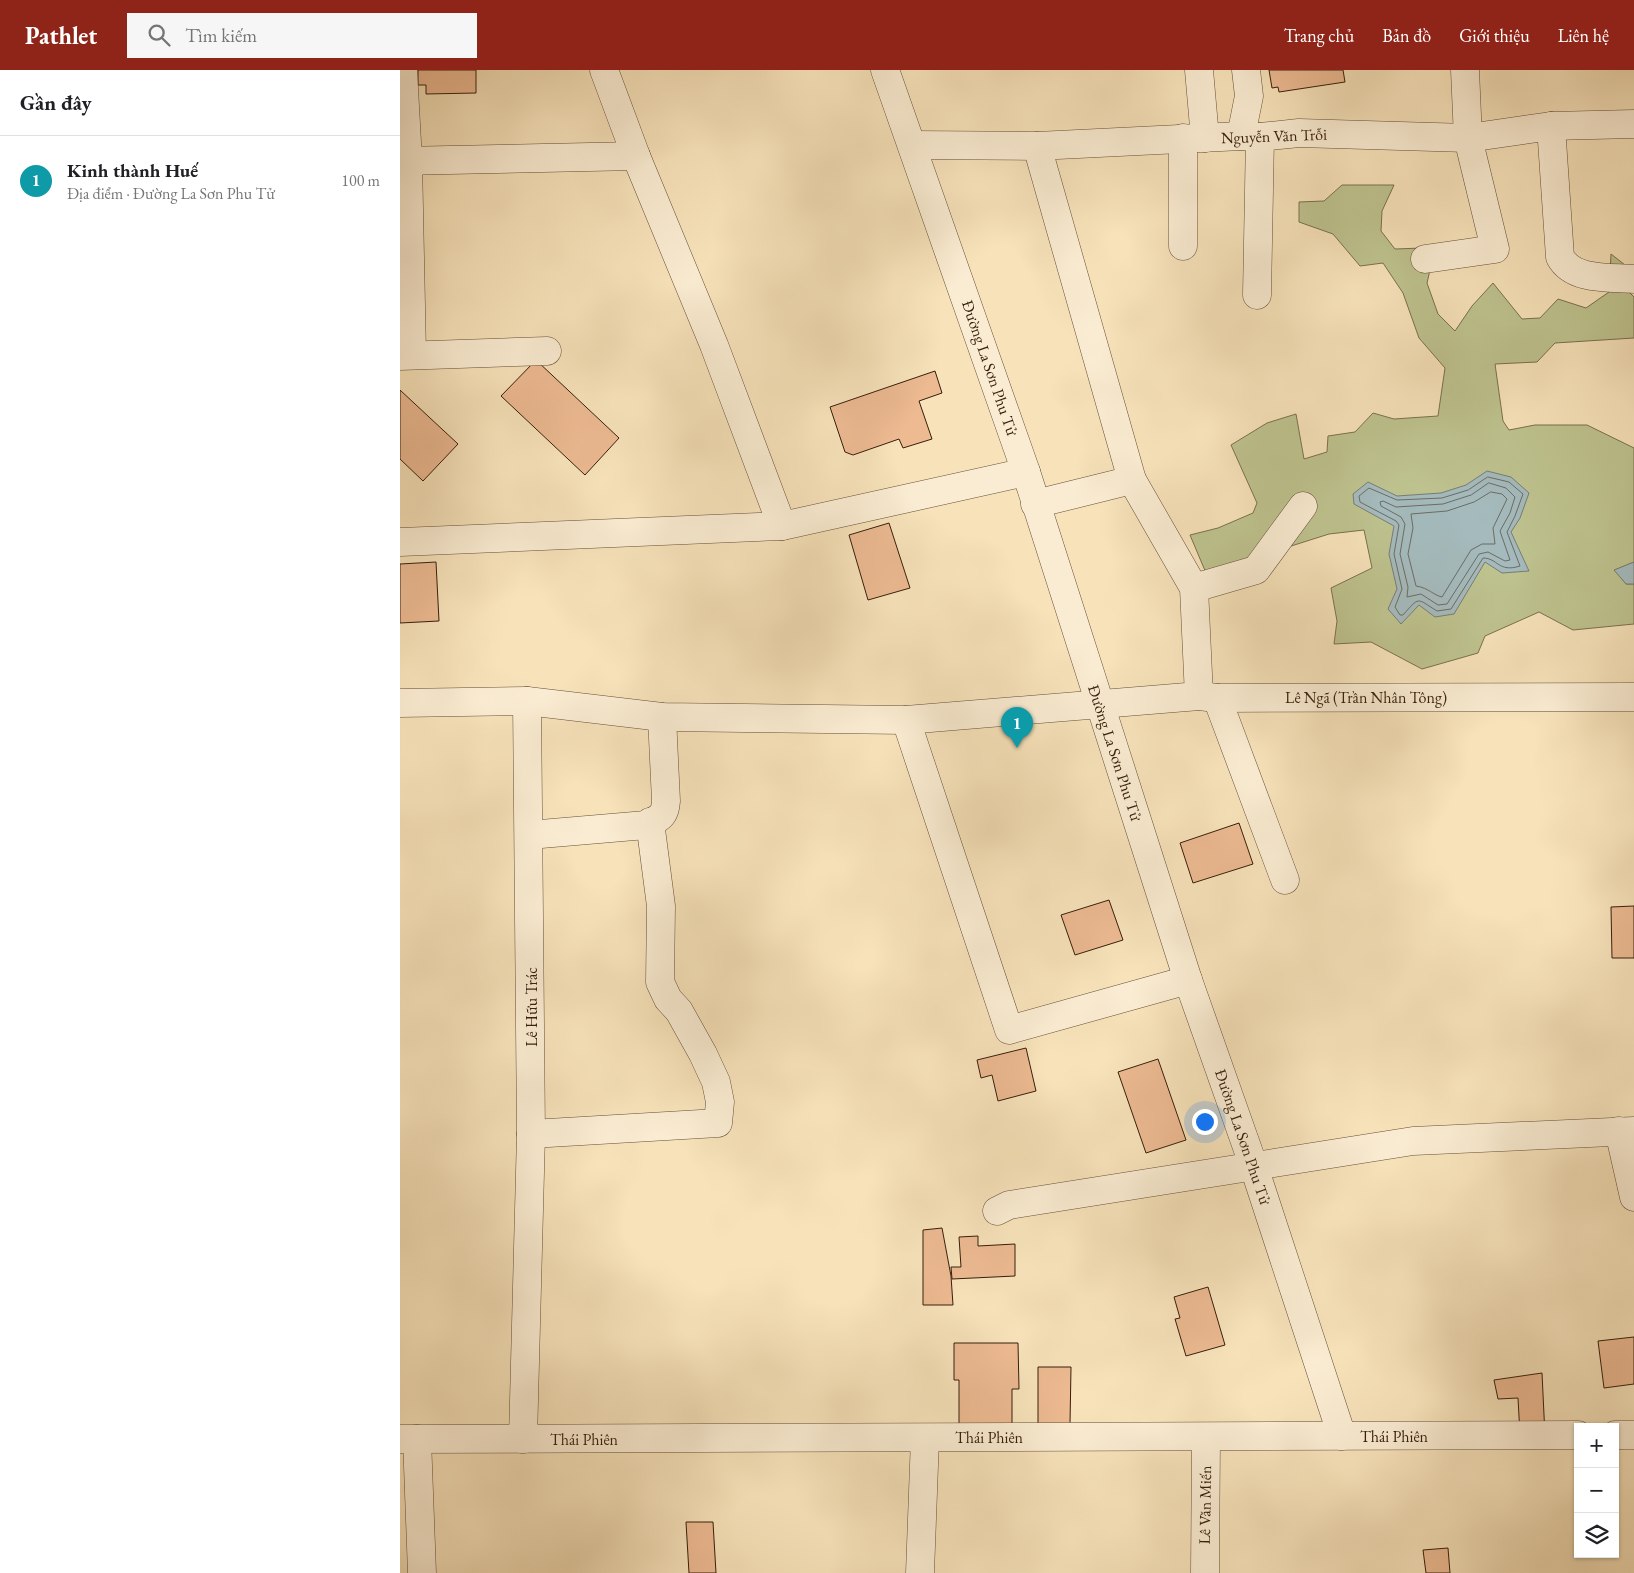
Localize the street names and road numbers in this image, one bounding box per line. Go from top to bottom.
street label: Nguyễn Văn Trỗi [1221,124,1327,148]
street label: Đường La Sơn Phu Tử [957,297,1023,439]
street label: Đường La Sơn Phu Tử [1083,682,1147,824]
street label: Lê Ngã (Trần Nhân Tông) [1285,687,1447,708]
street label: Lê Hữu Trác [521,967,542,1047]
street label: Đường La Sơn Phu Tử [1210,1066,1276,1208]
street label: Thái Phiên [1360,1426,1429,1447]
street label: Thái Phiên [955,1427,1024,1448]
street label: Thái Phiên [550,1429,619,1450]
street label: Lê Văn Miến [1194,1465,1216,1545]

